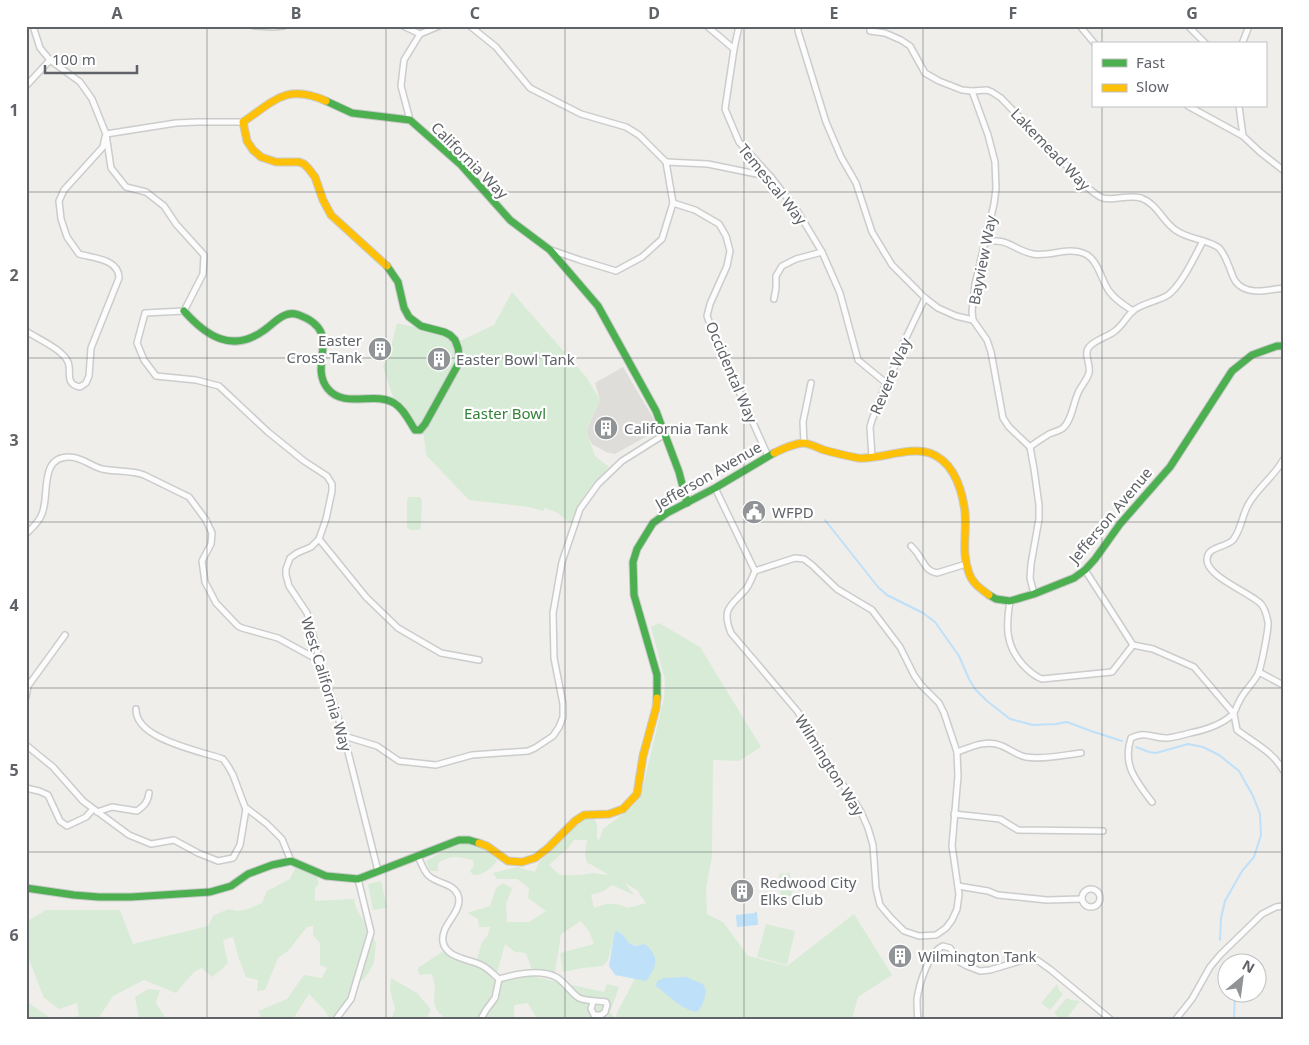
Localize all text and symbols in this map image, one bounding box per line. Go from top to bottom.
text: A [111,2,123,24]
text: B [291,2,301,24]
text: C [470,2,480,24]
text: D [648,2,660,24]
text: E [830,2,839,24]
text: F [1009,2,1017,24]
text: G [1186,2,1198,24]
scale bar [45,42,138,74]
legend [1092,42,1266,108]
text: 100 m [52,49,96,69]
text: Fast [1136,52,1165,72]
text: Slow [1136,76,1169,96]
text: 1 [9,99,19,121]
street label: Lakemead Way [1007,104,1095,194]
street label: California Way [427,117,513,203]
street label: Temescal Way [734,139,812,229]
street label: Bayview Way [964,213,1001,307]
text: 2 [9,264,19,286]
street label: Occidental Way [702,318,762,426]
place label: Easter Cross Tank [286,330,362,367]
street label: Revere Way [865,334,915,417]
building icon: Easter Cross Tank [367,336,393,362]
building icon: Easter Bowl Tank [426,346,452,372]
place label: Easter Bowl Tank [456,349,575,369]
park label: Easter Bowl [464,403,546,423]
building icon: California Tank [593,415,619,441]
place label: California Tank [624,418,728,438]
text: 3 [9,429,19,451]
street label: Jefferson Avenue [649,436,765,515]
street label: Jefferson Avenue [1063,463,1156,569]
public building icon: WFPD [741,499,767,525]
place label: WFPD [772,502,814,522]
text: 4 [9,594,19,616]
street label: West California Way [297,614,357,754]
street label: Wilmington Way [791,711,869,820]
text: 5 [9,759,19,781]
place label: Redwood City Elks Club [760,872,857,909]
building icon: Redwood City Elks Club [729,878,755,904]
text: 6 [9,924,19,946]
building icon: Wilmington Tank [887,943,913,969]
place label: Wilmington Tank [918,946,1037,966]
north arrow [1216,952,1266,1002]
text: N [1239,955,1258,977]

